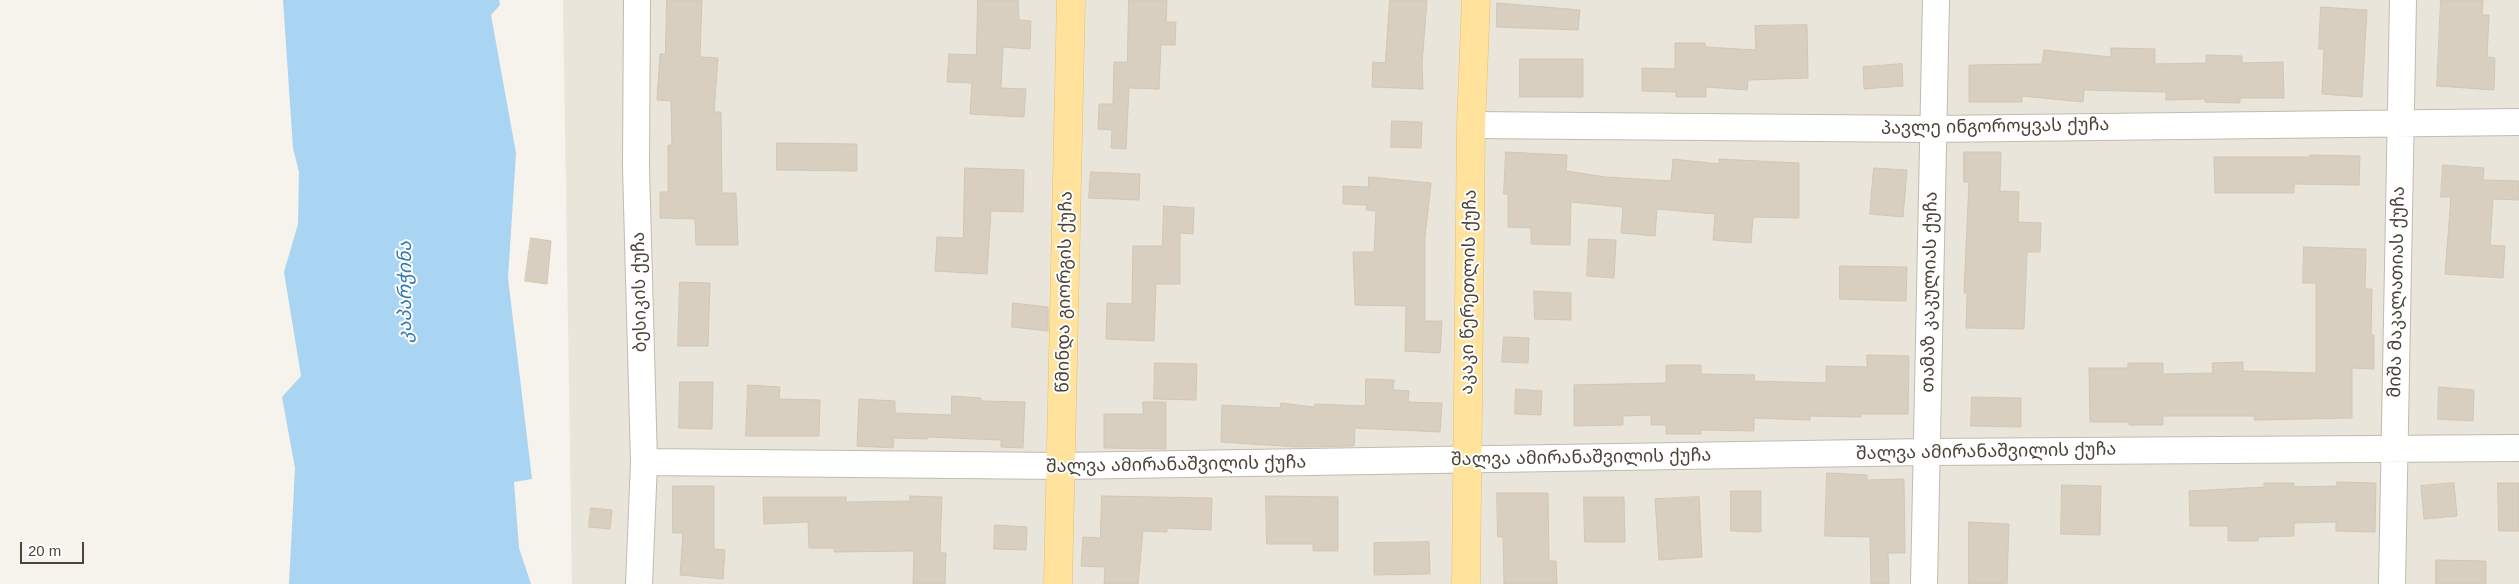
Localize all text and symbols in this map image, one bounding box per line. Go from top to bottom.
street label: პავლე ინგოროყვას ქუჩა [1881,114,2109,140]
street label: მიშა მაკალათიას ქუჩა [2384,186,2410,398]
street label: აკაკი წერეთლის ქუჩა [1456,189,1482,395]
street label: წმინდა გიორგის ქუჩა [1052,191,1078,393]
street label: თამაზ კაკულიას ქუჩა [1917,191,1943,393]
street label: ბესიკის ქუჩა [628,231,652,353]
water label: კაპარჭინა [395,241,417,343]
street label: შალვა ამირანაშვილის ქუჩა [1856,439,2116,465]
street label: შალვა ამირანაშვილის ქუჩა [1451,445,1711,471]
street label: შალვა ამირანაშვილის ქუჩა [1046,452,1306,478]
scale bar [22,532,86,564]
text: 20 m [28,542,61,559]

